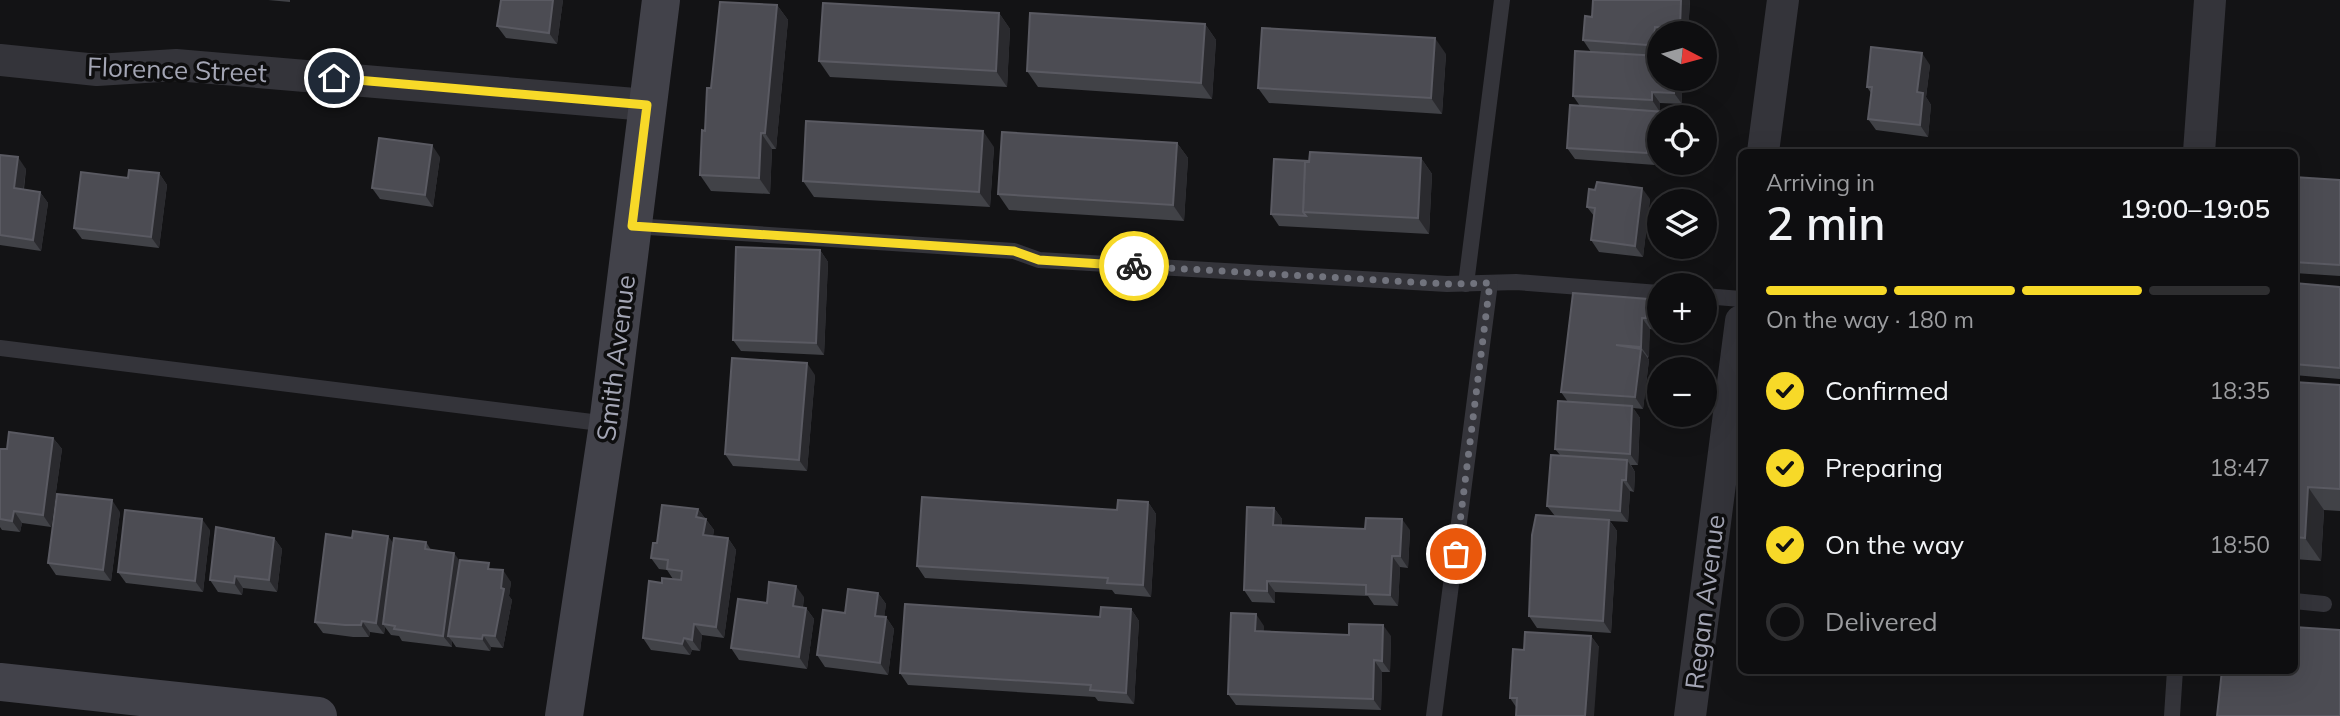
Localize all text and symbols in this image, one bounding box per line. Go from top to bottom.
north arrow [1647,21,1717,91]
map controls [1647,21,1717,427]
pin [304,48,364,108]
street label: Florence Street [87,50,267,89]
icon: home [315,59,353,97]
button: locate [1647,105,1717,175]
text: Arriving in [1766,168,1875,197]
button: layers [1647,189,1717,259]
text: 19:00–19:05 [2120,192,2270,225]
text: 2 min [1766,194,1885,252]
courier [1099,231,1169,301]
icon: bike [1115,247,1153,285]
street label: Smith Avenue [589,273,642,443]
button: + [1647,273,1717,343]
text: On the way · 180 m [1766,305,1974,334]
button: − [1647,357,1717,427]
icon: check [1766,372,1804,410]
text: Confirmed [1825,374,1949,407]
text: 18:35 [2210,376,2270,405]
icon: check [1766,449,1804,487]
text: Preparing [1825,451,1943,484]
text: 18:47 [2210,453,2270,482]
street label: Regan Avenue [1677,513,1732,691]
pin [1426,524,1486,584]
icon: check [1766,526,1804,564]
text: On the way [1825,528,1964,561]
text: 18:50 [2210,530,2270,559]
icon: bag [1437,535,1475,573]
text: Delivered [1825,605,1938,638]

